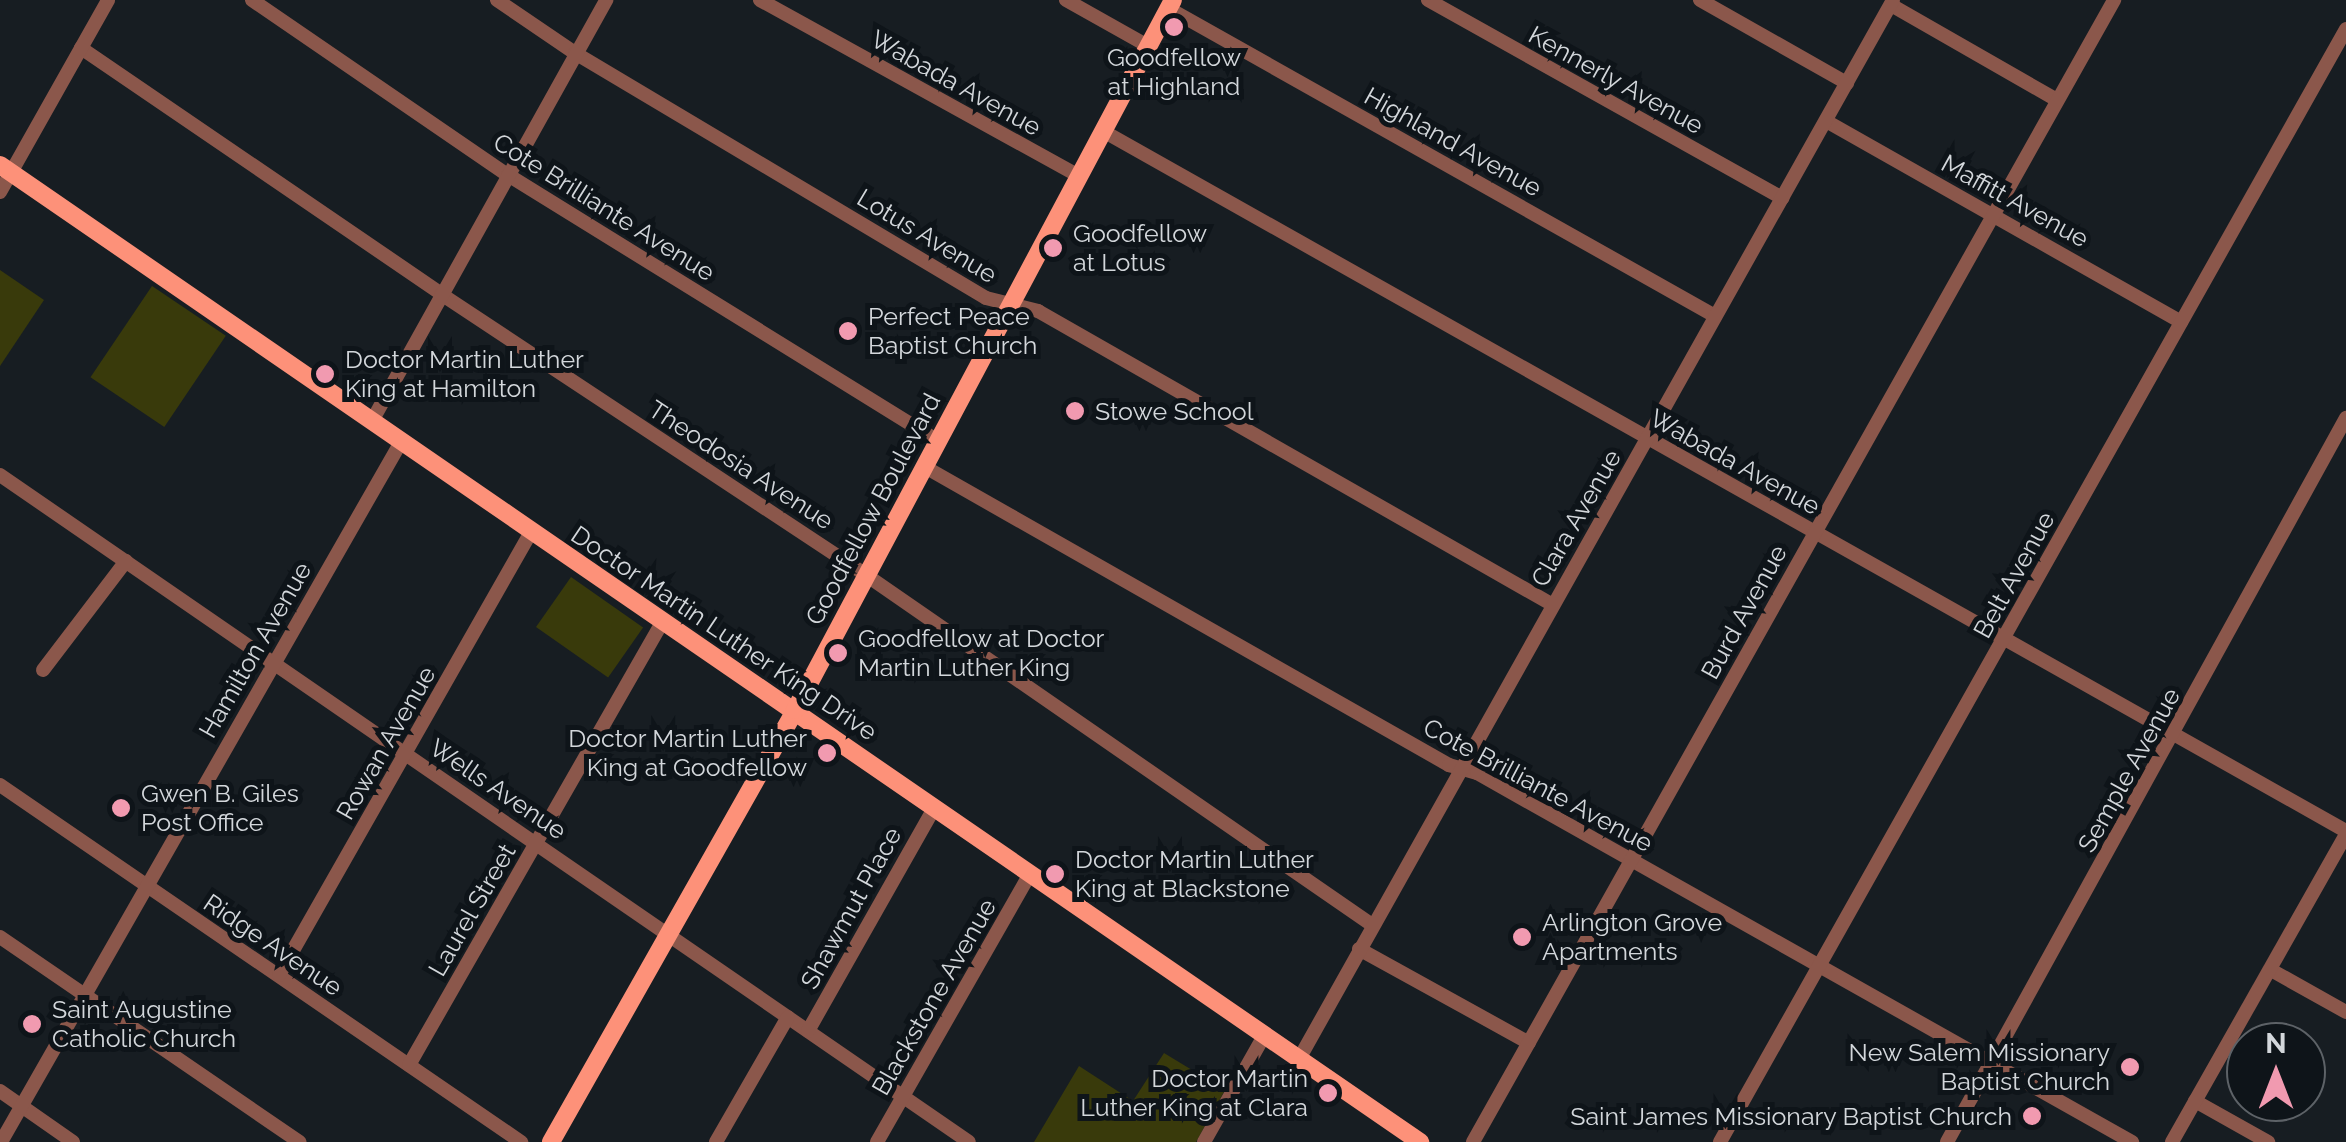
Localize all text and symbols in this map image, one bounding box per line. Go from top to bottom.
marker: Goodfellow at Highland [1163,16,1185,38]
street label: Kennerly Avenue [1523,19,1709,141]
street label: Wabada Avenue [865,24,1047,142]
place label: Goodfellow at Highland [1107,43,1241,102]
street label: Highland Avenue [1359,81,1547,203]
street label: Cote Brilliante Avenue [488,126,720,288]
street label: Maffitt Avenue [1936,148,2094,254]
street label: Lotus Avenue [851,182,1003,290]
place label: Goodfellow at Lotus [1073,219,1207,278]
marker: Goodfellow at Lotus [1042,237,1064,259]
place label: Perfect Peace Baptist Church [868,302,1037,361]
marker: Perfect Peace Baptist Church [837,320,859,342]
place label: Doctor Martin Luther King at Hamilton [345,345,584,404]
marker: Doctor Martin Luther King at Hamilton [314,363,336,385]
street label: Goodfellow Boulevard [799,388,947,630]
street label: Theodosia Avenue [643,394,839,536]
place label: Stowe School [1095,396,1253,426]
marker: Stowe School [1064,400,1086,422]
street label: Wabada Avenue [1644,403,1826,521]
street label: Clara Avenue [1525,444,1627,592]
street label: Belt Avenue [1967,506,2061,644]
street label: Doctor Martin Luther King Drive [565,519,883,747]
street label: Burd Avenue [1695,539,1793,685]
street label: Hamilton Avenue [192,556,318,744]
place label: Goodfellow at Doctor Martin Luther King [858,624,1105,683]
marker: Goodfellow at Doctor Martin Luther King [827,642,849,664]
street label: Rowan Avenue [330,661,442,825]
street label: Semple Avenue [2071,682,2187,858]
street label: Cote Brilliante Avenue [1418,712,1658,858]
place label: Doctor Martin Luther King at Goodfellow [568,724,807,783]
street label: Wells Avenue [424,732,572,846]
marker: Doctor Martin Luther King at Goodfellow [816,742,838,764]
place label: Gwen B. Giles Post Office [141,779,299,838]
marker: Gwen B. Giles Post Office [110,797,132,819]
street label: Shawmut Place [794,822,908,994]
street label: Laurel Street [422,838,522,982]
place label: Doctor Martin Luther King at Blackstone [1075,845,1314,904]
marker: Doctor Martin Luther King at Blackstone [1044,863,1066,885]
street label: Ridge Avenue [198,887,348,1003]
street label: Blackstone Avenue [865,893,1003,1101]
place label: Arlington Grove Apartments [1542,908,1722,967]
marker: Arlington Grove Apartments [1511,926,1533,948]
place label: Saint Augustine Catholic Church [52,995,236,1054]
marker: Saint Augustine Catholic Church [21,1013,43,1035]
north arrow [2226,1022,2326,1122]
text: N [2265,1027,2287,1060]
place label: New Salem Missionary Baptist Church [1848,1038,2110,1097]
marker: New Salem Missionary Baptist Church [2119,1056,2141,1078]
place label: Doctor Martin Luther King at Clara [1080,1064,1308,1123]
marker: Doctor Martin Luther King at Clara [1317,1082,1339,1104]
place label: Saint James Missionary Baptist Church [1569,1101,2012,1131]
marker: Saint James Missionary Baptist Church [2021,1105,2043,1127]

